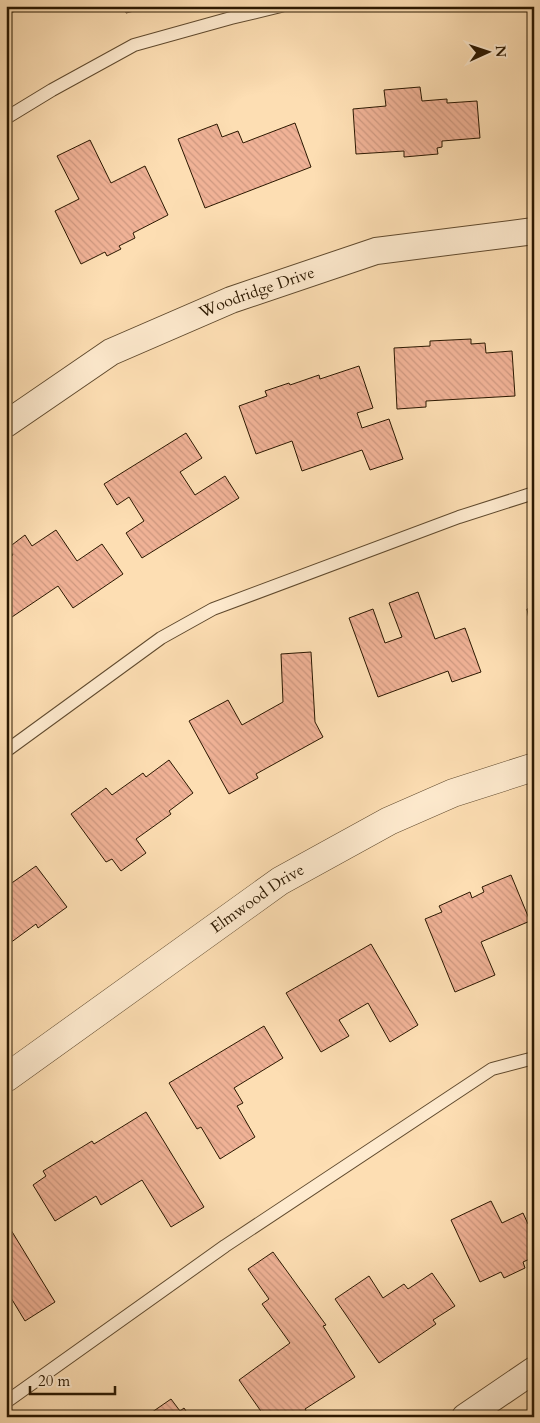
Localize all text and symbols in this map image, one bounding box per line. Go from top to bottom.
north arrow [462,28,512,78]
text: N [491,45,510,58]
street label: Woodridge Drive [195,262,318,324]
street label: Elmwood Drive [206,859,308,938]
scale bar [30,1363,115,1395]
text: 20 m [38,1371,70,1391]

